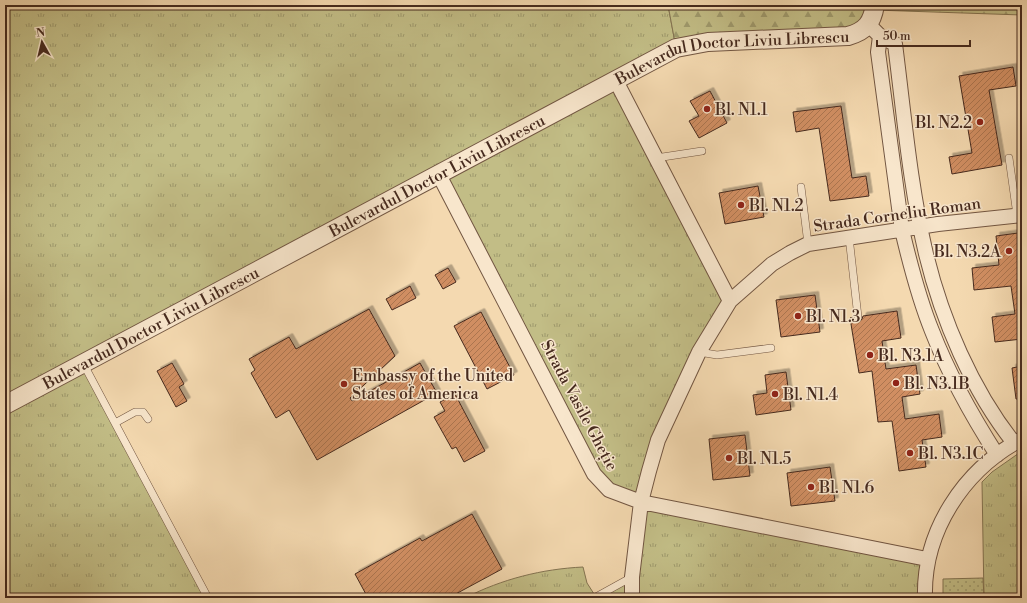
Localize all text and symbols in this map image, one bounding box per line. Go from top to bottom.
north arrow [22,22,62,62]
scale bar [877,22,970,48]
text: N [35,26,46,41]
street label: Bulevardul Doctor Liviu Librescu [611,27,850,90]
text: 50 m [883,29,911,44]
place label: Bl. N1.1 [714,100,768,120]
marker: Bl. N1.1 [702,104,712,114]
street label: Bulevardul Doctor Liviu Librescu [325,111,549,242]
place label: Bl. N2.2 [914,113,972,133]
marker: Bl. N2.2 [975,117,985,127]
street label: Strada Corneliu Roman [812,193,983,237]
place label: Bl. N1.2 [748,196,804,216]
marker: Bl. N1.2 [736,200,746,210]
place label: Bl. N3.2A [933,242,1002,262]
marker: Bl. N3.2A [1004,246,1014,256]
street label: Bulevardul Doctor Liviu Librescu [39,263,263,395]
place label: Bl. N1.3 [805,307,861,327]
marker: Bl. N1.3 [793,311,803,321]
street label: Strada Vasile Gheție [536,337,622,474]
place label: Bl. N3.1A [877,346,944,366]
marker: Bl. N3.1A [865,350,875,360]
place label: Embassy of the United States of America [352,366,513,404]
place label: Bl. N3.1B [903,374,970,394]
marker: Bl. N3.1B [891,378,901,388]
marker: Embassy of the United States of America [339,379,349,389]
place label: Bl. N1.4 [782,385,839,405]
marker: Bl. N1.4 [770,389,780,399]
place label: Bl. N3.1C [917,444,983,464]
marker: Bl. N3.1C [905,448,915,458]
place label: Bl. N1.5 [736,449,792,469]
marker: Bl. N1.5 [724,453,734,463]
place label: Bl. N1.6 [818,478,875,498]
marker: Bl. N1.6 [806,482,816,492]

